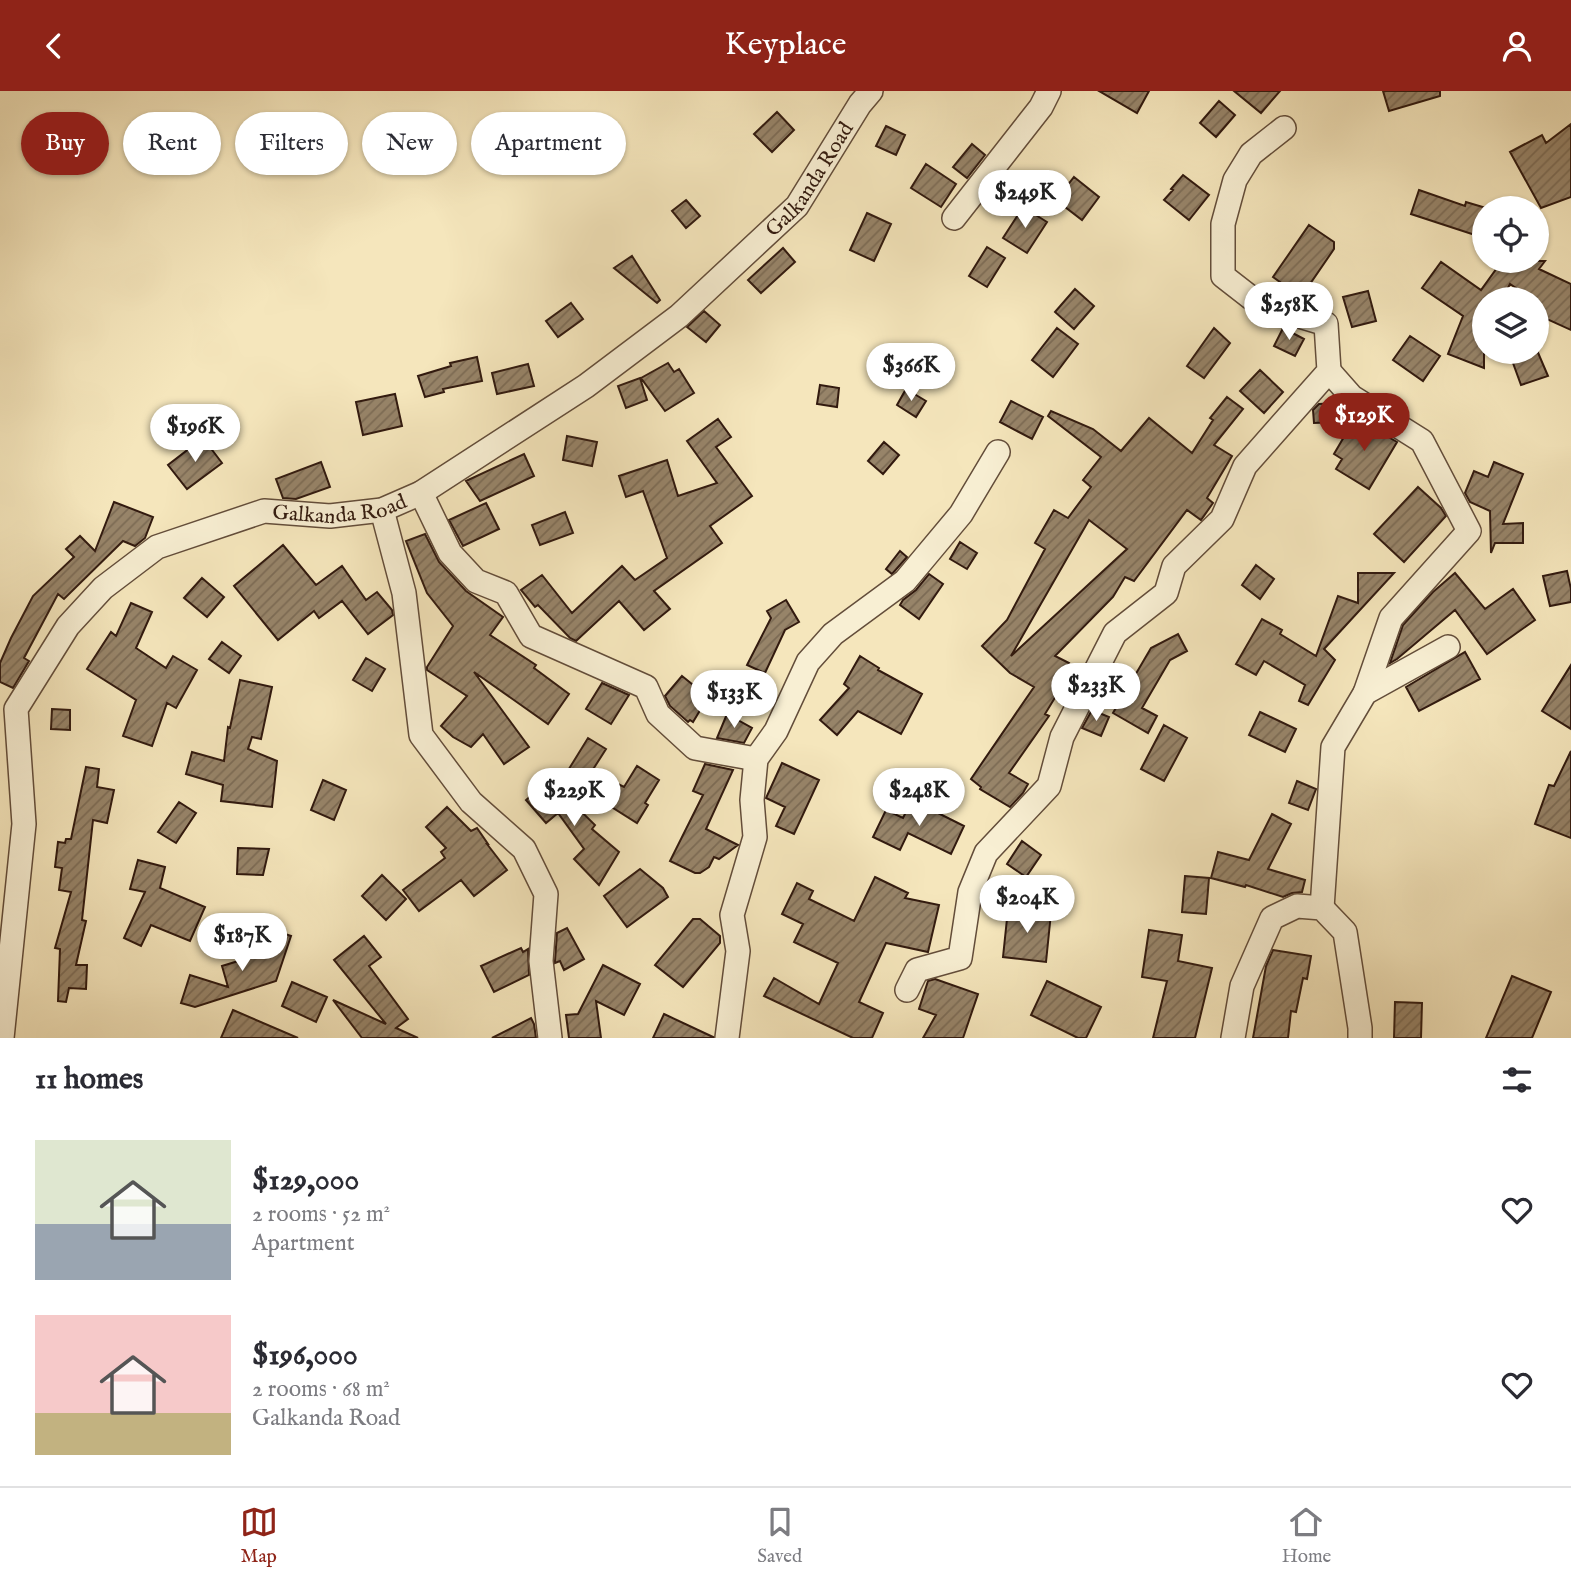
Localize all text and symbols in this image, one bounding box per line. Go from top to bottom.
text: Keyplace [725,25,846,66]
icon: back [35,27,73,65]
icon: person [1498,27,1536,65]
chip: Buy [21,112,109,175]
chip: Rent [123,112,221,175]
chip: Filters [235,112,348,175]
chip: New [362,112,457,175]
chip: Apartment [471,112,626,175]
street label: Galkanda Road [760,117,861,243]
pin: $249K [976,171,1074,230]
text: $249K [994,178,1056,207]
map controls [1472,196,1549,364]
button: locate [1472,196,1549,273]
pin: $258K [1240,282,1338,342]
button: layers [1472,287,1549,364]
text: $258K [1260,290,1318,319]
pin: $366K [862,343,960,403]
text: $366K [882,351,940,380]
pin: $129K [1315,393,1413,453]
text: $129K [1335,401,1393,430]
pin: $196K [146,405,244,464]
text: $196K [166,412,224,441]
street label: Galkanda Road [271,489,412,531]
pin: $233K [1047,663,1145,723]
pin: $133K [685,671,783,730]
text: $233K [1067,671,1125,700]
text: $133K [706,678,762,707]
pin: $229K [525,769,623,828]
pin: $248K [870,769,968,828]
text: $229K [544,776,605,805]
text: $248K [889,776,949,805]
pin: $204K [978,875,1076,935]
text: $204K [996,883,1058,912]
pin: $187K [193,913,291,973]
text: $187K [213,921,271,950]
text: 11 homes [35,1061,143,1099]
icon: filters [1498,1061,1536,1099]
text: $129,000 [252,1162,359,1200]
icon: home [91,1168,175,1252]
icon: heart [1498,1191,1536,1229]
text: 2 rooms · 52 m² [252,1200,390,1229]
text: Apartment [252,1229,355,1258]
text: $196,000 [252,1337,358,1375]
icon: home [91,1343,175,1427]
icon: heart [1498,1366,1536,1404]
text: 2 rooms · 68 m² [252,1375,390,1404]
text: Galkanda Road [252,1404,400,1433]
tab: Map [240,1503,278,1569]
tab: Saved [757,1503,802,1569]
tab: Home [1282,1503,1331,1569]

